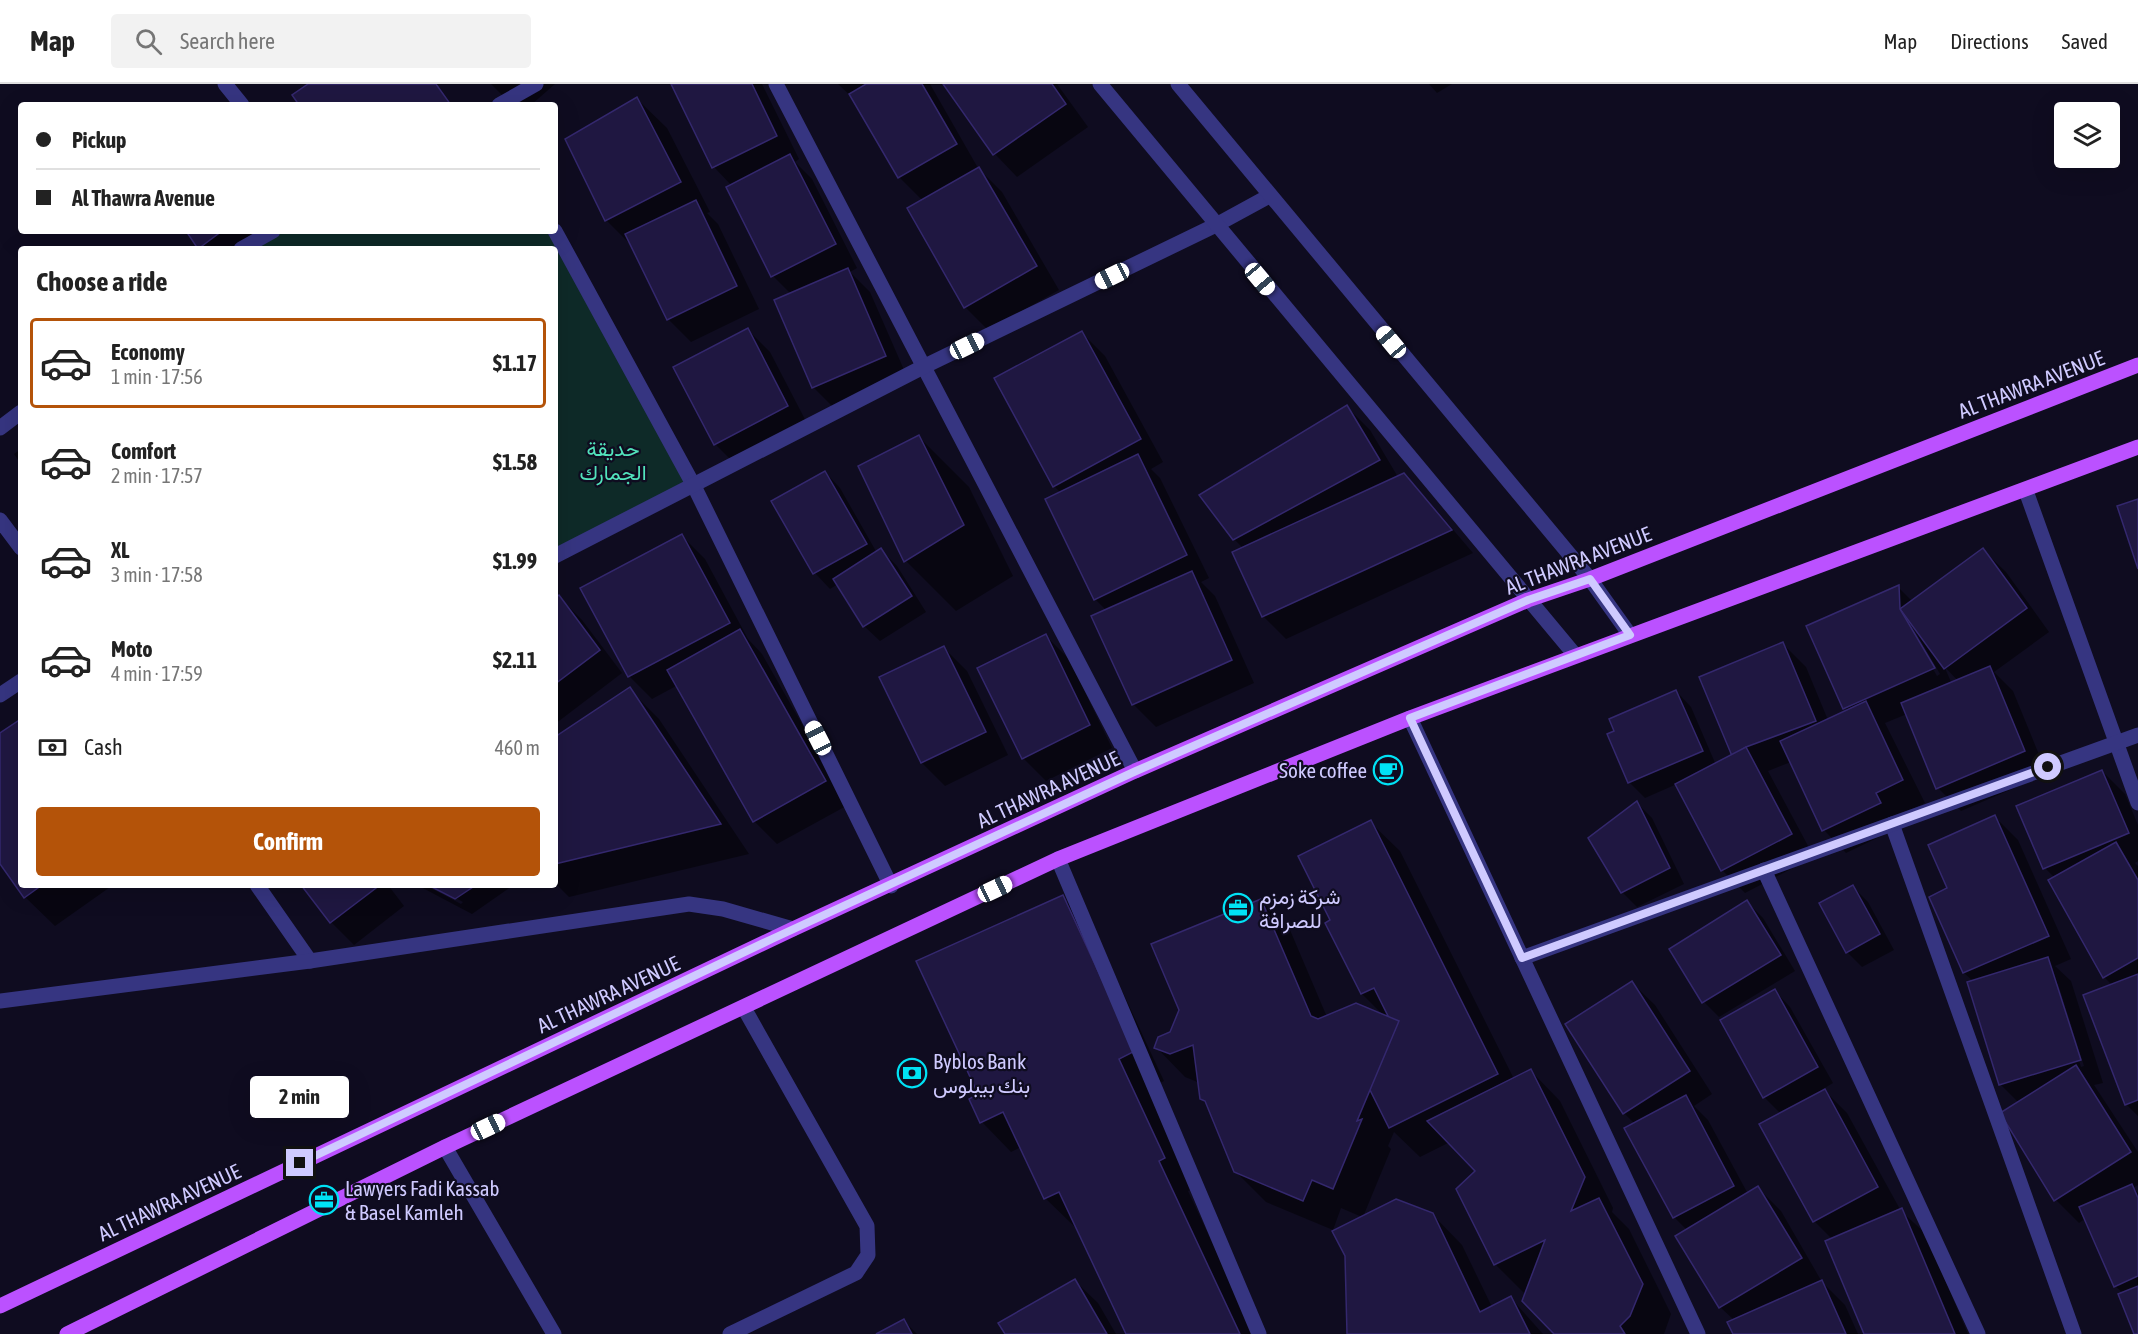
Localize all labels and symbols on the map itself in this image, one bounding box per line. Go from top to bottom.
car [1242,259,1278,299]
car [1092,260,1132,292]
car [1373,322,1409,362]
car [947,330,987,362]
street label: AL THAWRA AVENUE [1955,345,2107,423]
park label: حديقة الجمارك [579,436,647,486]
street label: AL THAWRA AVENUE [1502,521,1654,599]
car [802,718,834,758]
street label: AL THAWRA AVENUE [973,745,1123,832]
route start [2034,753,2061,780]
cafe icon: Soke coffee [1372,754,1404,786]
place label: Soke coffee [1279,758,1367,782]
car [975,873,1015,905]
place label: شركة زمزم للصرافة [1259,884,1341,934]
office icon: شركة زمزم للصرافة [1222,892,1254,924]
street label: AL THAWRA AVENUE [533,950,683,1037]
place label: Byblos Bank بنك بيبلوس [933,1049,1030,1099]
bank icon: Byblos Bank بنك بيبلوس [896,1057,928,1089]
callout: 2 min [250,1076,350,1118]
car [468,1111,508,1143]
route end [286,1149,313,1176]
street label: AL THAWRA AVENUE [94,1158,244,1245]
place label: Lawyers Fadi Kassab & Basel Kamleh [345,1176,500,1224]
office icon: Lawyers Fadi Kassab & Basel Kamleh [308,1184,340,1216]

